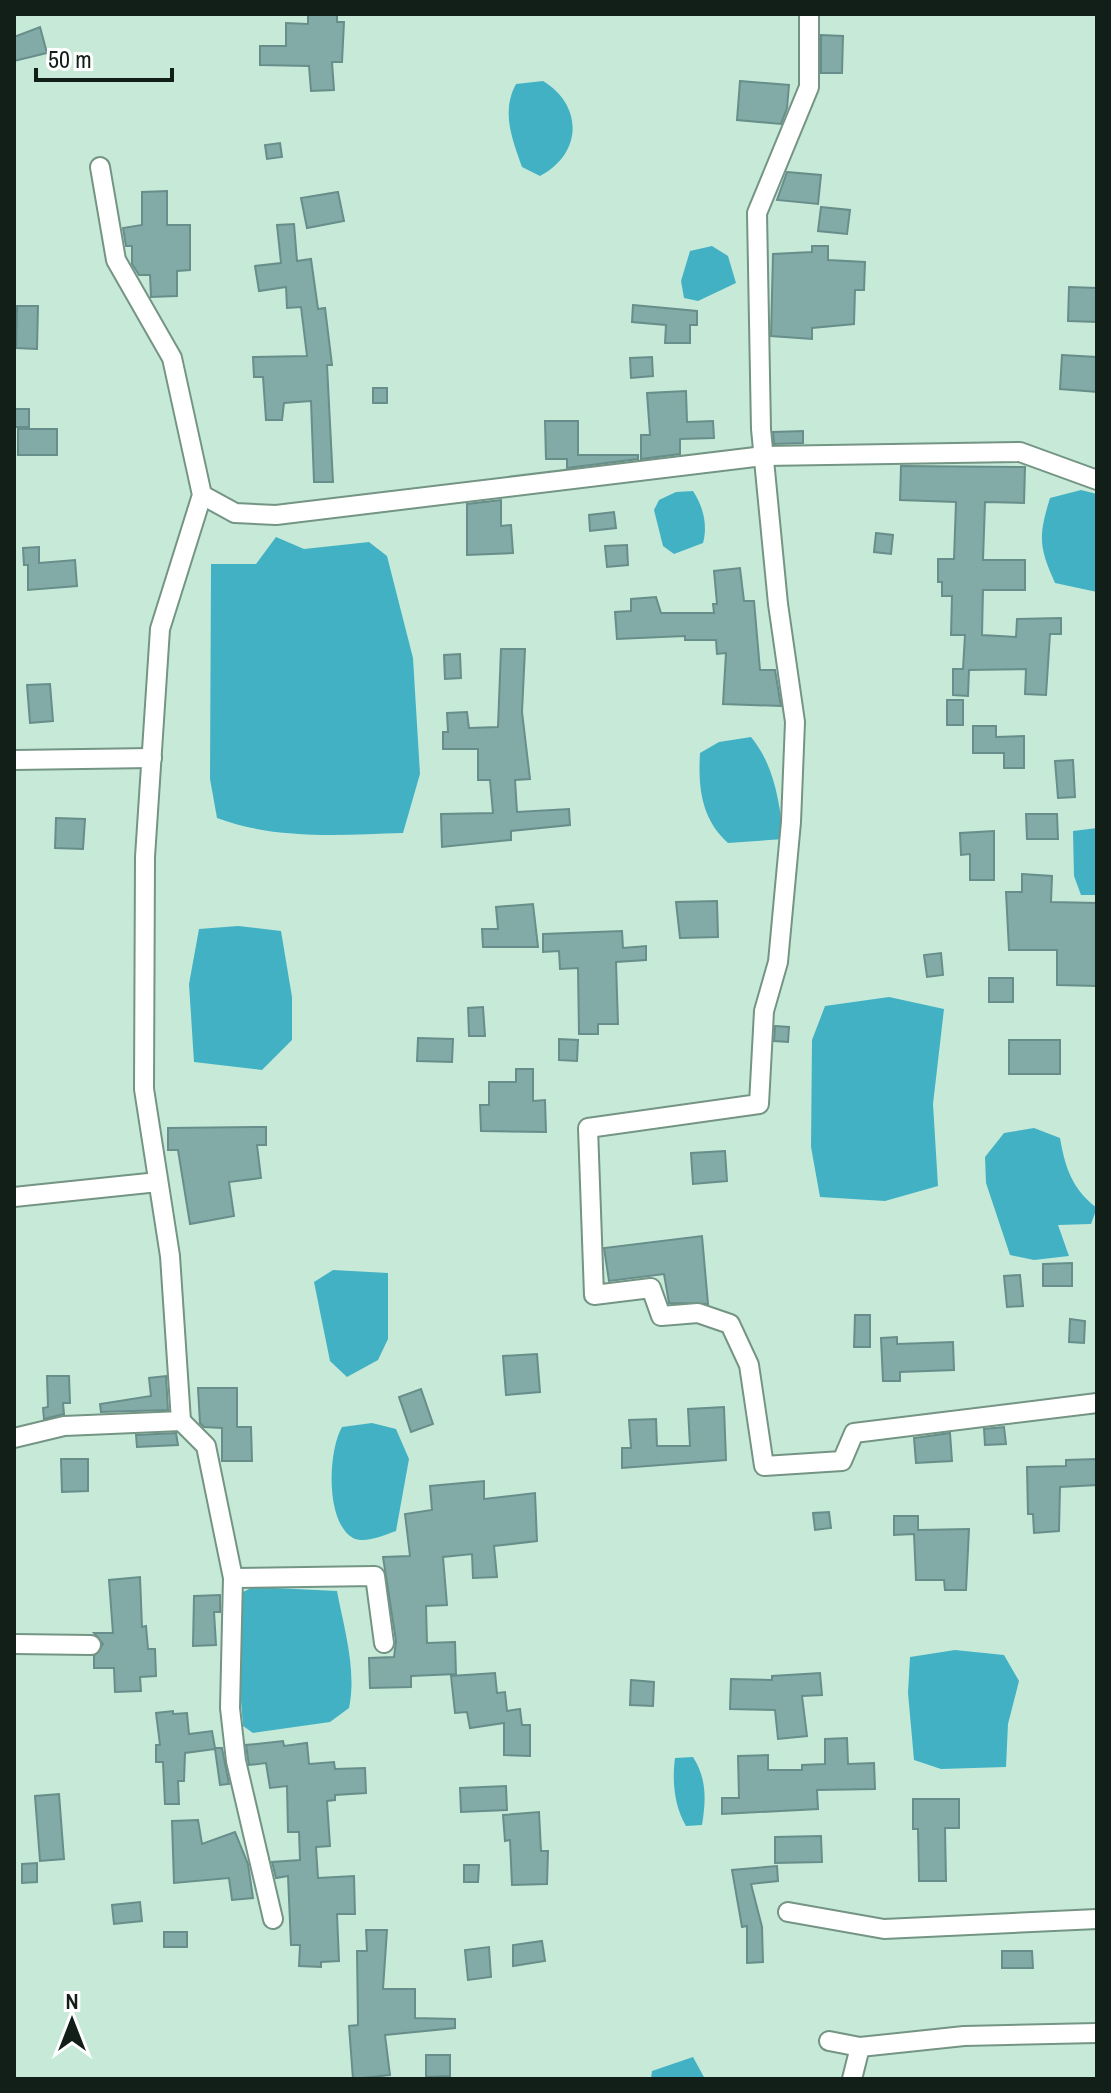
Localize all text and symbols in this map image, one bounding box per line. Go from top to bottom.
scale bar [36,32,172,82]
text: 50 m [48,43,92,75]
north arrow [32,1981,112,2061]
text: N [65,1986,79,2016]

